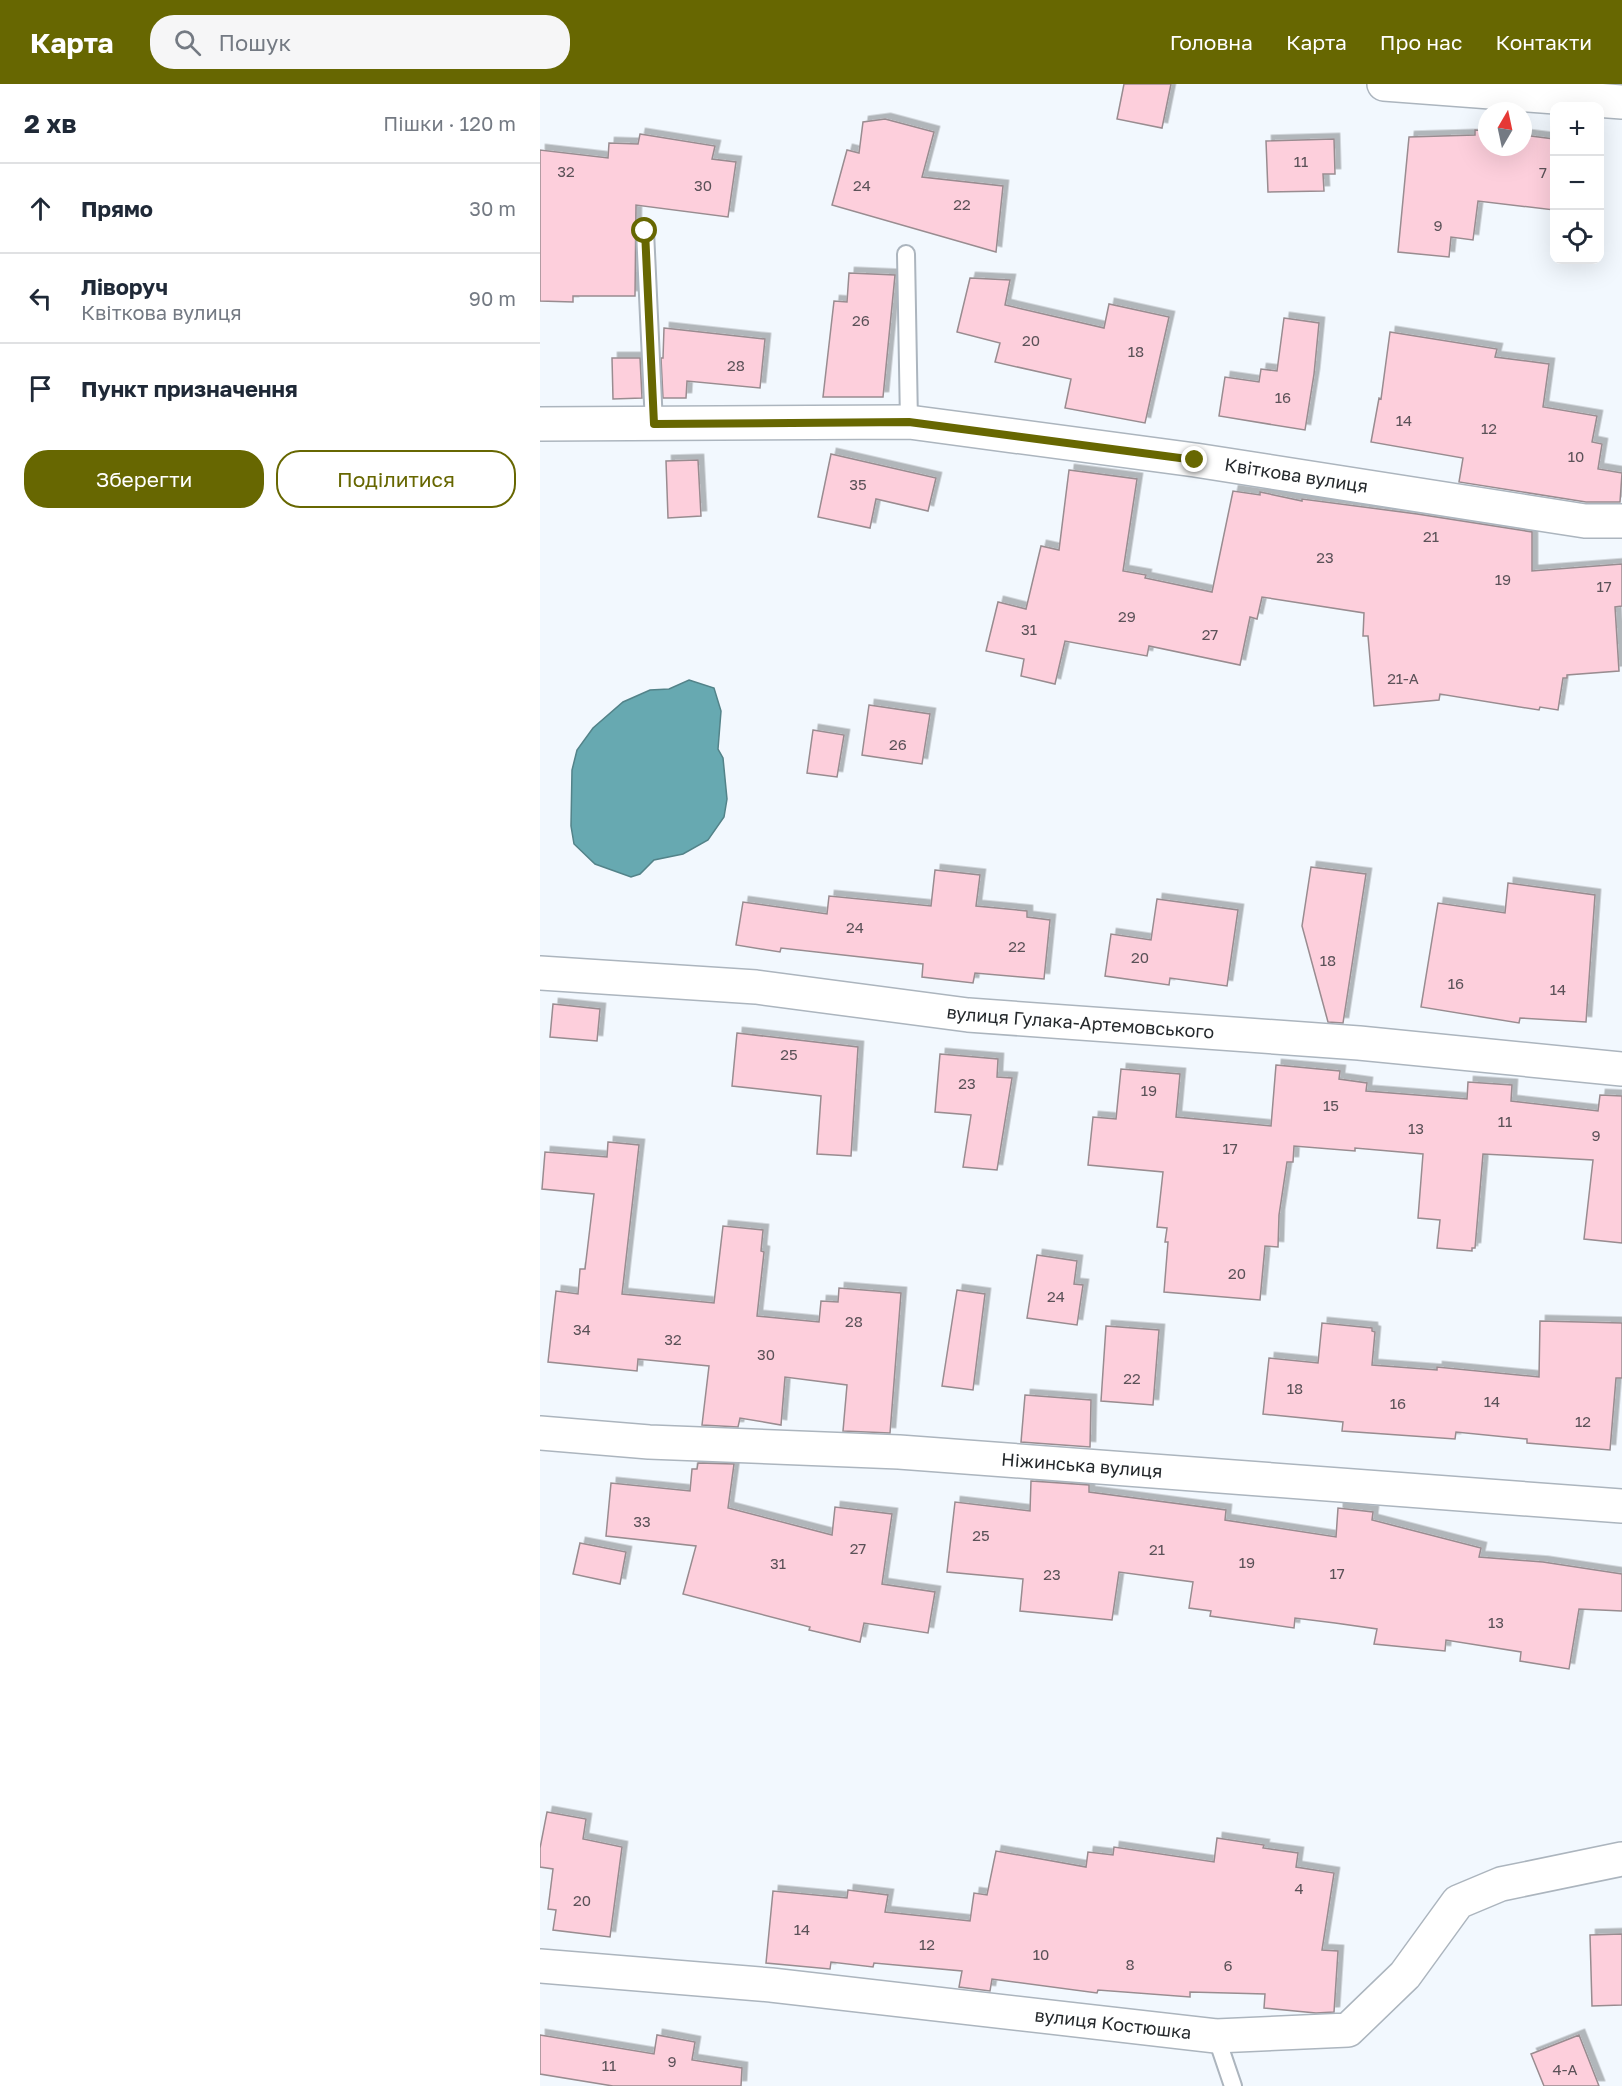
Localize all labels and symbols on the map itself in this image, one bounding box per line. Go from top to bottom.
north arrow [1478,102,1532,156]
house number: 11 [1294,152,1308,170]
house number: 32 [557,162,575,180]
house number: 7 [1539,163,1547,181]
house number: 30 [694,176,712,194]
house number: 24 [853,176,871,194]
house number: 22 [953,195,971,213]
house number: 9 [1433,216,1443,234]
route start [631,217,657,243]
house number: 26 [852,311,870,329]
house number: 20 [1022,331,1040,349]
house number: 18 [1128,342,1144,360]
house number: 28 [727,356,745,374]
house number: 16 [1275,388,1291,406]
house number: 14 [1396,411,1412,429]
house number: 12 [1481,419,1497,437]
route end [1181,446,1207,472]
house number: 10 [1568,447,1584,465]
street label: Квіткова вулиця [1223,453,1370,497]
house number: 35 [849,475,867,493]
house number: 21 [1423,527,1439,545]
house number: 23 [1316,548,1334,566]
house number: 19 [1495,570,1511,588]
house number: 17 [1596,577,1612,595]
house number: 29 [1118,607,1136,625]
house number: 31 [1021,620,1037,638]
house number: 27 [1202,625,1218,643]
house number: 21-А [1387,669,1419,687]
house number: 26 [889,735,907,753]
house number: 24 [846,918,864,936]
house number: 22 [1008,937,1026,955]
house number: 20 [1131,948,1149,966]
house number: 18 [1320,951,1336,969]
house number: 16 [1448,974,1464,992]
house number: 14 [1550,980,1566,998]
street label: вулиця Гулака-Артемовського [945,1000,1215,1043]
house number: 25 [780,1045,798,1063]
house number: 23 [958,1074,976,1092]
house number: 19 [1141,1081,1157,1099]
house number: 15 [1323,1096,1339,1114]
house number: 11 [1498,1112,1512,1130]
house number: 13 [1408,1119,1424,1137]
house number: 9 [1591,1126,1601,1144]
house number: 17 [1222,1139,1238,1157]
house number: 20 [1228,1264,1246,1282]
house number: 24 [1047,1287,1065,1305]
house number: 28 [845,1312,863,1330]
house number: 34 [573,1320,591,1338]
house number: 32 [664,1330,682,1348]
house number: 30 [757,1345,775,1363]
house number: 22 [1123,1369,1141,1387]
house number: 18 [1287,1379,1303,1397]
house number: 14 [1484,1392,1500,1410]
house number: 16 [1390,1394,1406,1412]
house number: 12 [1575,1412,1591,1430]
street label: Ніжинська вулиця [1001,1448,1163,1482]
house number: 33 [633,1512,651,1530]
house number: 25 [972,1526,990,1544]
house number: 27 [850,1539,866,1557]
house number: 21 [1149,1540,1165,1558]
house number: 19 [1239,1553,1255,1571]
house number: 31 [770,1554,786,1572]
house number: 17 [1329,1564,1345,1582]
house number: 23 [1043,1565,1061,1583]
house number: 13 [1488,1613,1504,1631]
house number: 4 [1294,1879,1304,1897]
house number: 20 [573,1891,591,1909]
house number: 14 [794,1920,810,1938]
house number: 12 [919,1935,935,1953]
house number: 10 [1033,1945,1049,1963]
house number: 8 [1125,1955,1135,1973]
house number: 6 [1223,1956,1233,1974]
street label: вулиця Костюшка [1033,2003,1193,2043]
house number: 9 [667,2052,677,2070]
house number: 11 [602,2056,616,2074]
house number: 4-А [1553,2060,1577,2078]

